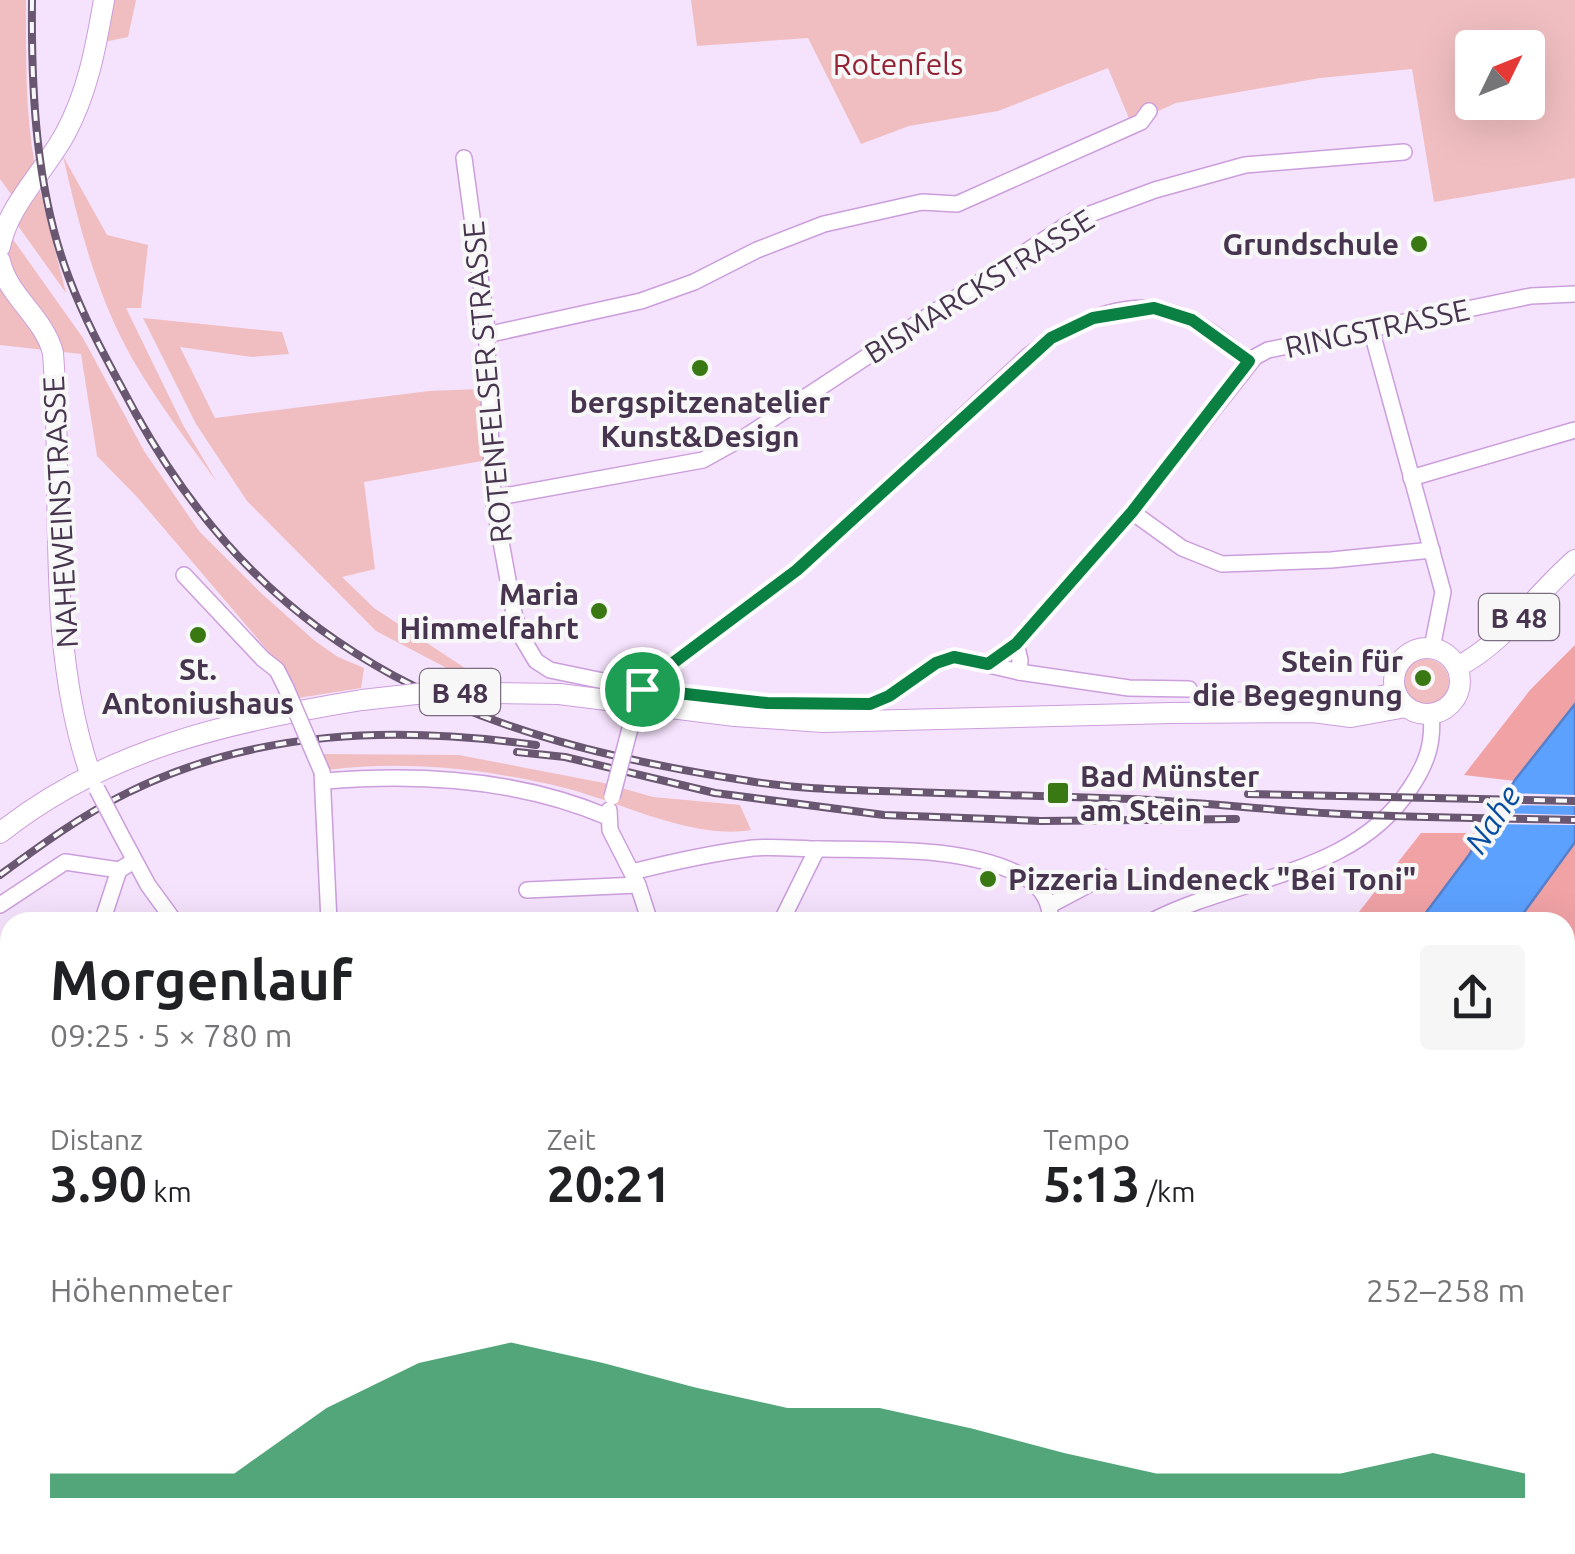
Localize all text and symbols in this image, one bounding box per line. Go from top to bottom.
north arrow [1455,30,1545,120]
map controls [1455,30,1545,120]
park label: Rotenfels [833,47,963,81]
street label: BISMARCKSTRASSE [858,202,1100,370]
street label: ROTENFELSER STRASSE [456,220,518,544]
place label: Grundschule [1222,227,1399,261]
marker: Grundschule [1408,233,1430,255]
street label: RINGSTRASSE [1282,292,1472,364]
marker: bergspitzenatelier Kunst&Design [689,357,711,379]
street label: NAHEWEINSTRASSE [36,375,84,649]
place label: bergspitzenatelier Kunst&Design [570,385,831,453]
place label: Maria Himmelfahrt [400,577,579,645]
road number: B 48 [1479,594,1559,640]
marker: Maria Himmelfahrt [588,600,610,622]
marker: St. Antoniushaus [187,624,209,646]
place label: Stein für die Begegnung [1192,644,1404,712]
pin [600,647,685,732]
place label: St. Antoniushaus [102,652,294,720]
icon: arrive [615,662,670,717]
marker: Stein für die Begegnung [1412,667,1434,689]
road number: B 48 [420,669,500,715]
place label: Bad Münster am Stein [1080,759,1260,827]
water label: Nahe [1457,778,1527,860]
marker: Bad Münster am Stein [1045,780,1071,806]
place label: Pizzeria Lindeneck "Bei Toni" [1008,862,1416,896]
marker: Pizzeria Lindeneck "Bei Toni" [977,868,999,890]
button: share [1420,945,1525,1050]
text: Morgenlauf [50,949,353,1010]
text: 09:25 · 5 × 780 m [50,1017,292,1053]
text: Distanz [50,1124,143,1155]
text: Zeit [547,1124,596,1155]
text: Tempo [1043,1124,1130,1155]
text: 3.90 [50,1155,147,1211]
text: 20:21 [547,1155,672,1211]
text: 5:13 [1043,1155,1140,1211]
text: km [147,1176,192,1207]
text: /km [1140,1176,1195,1207]
text: Höhenmeter [50,1272,233,1308]
text: 252–258 m [1366,1272,1525,1308]

